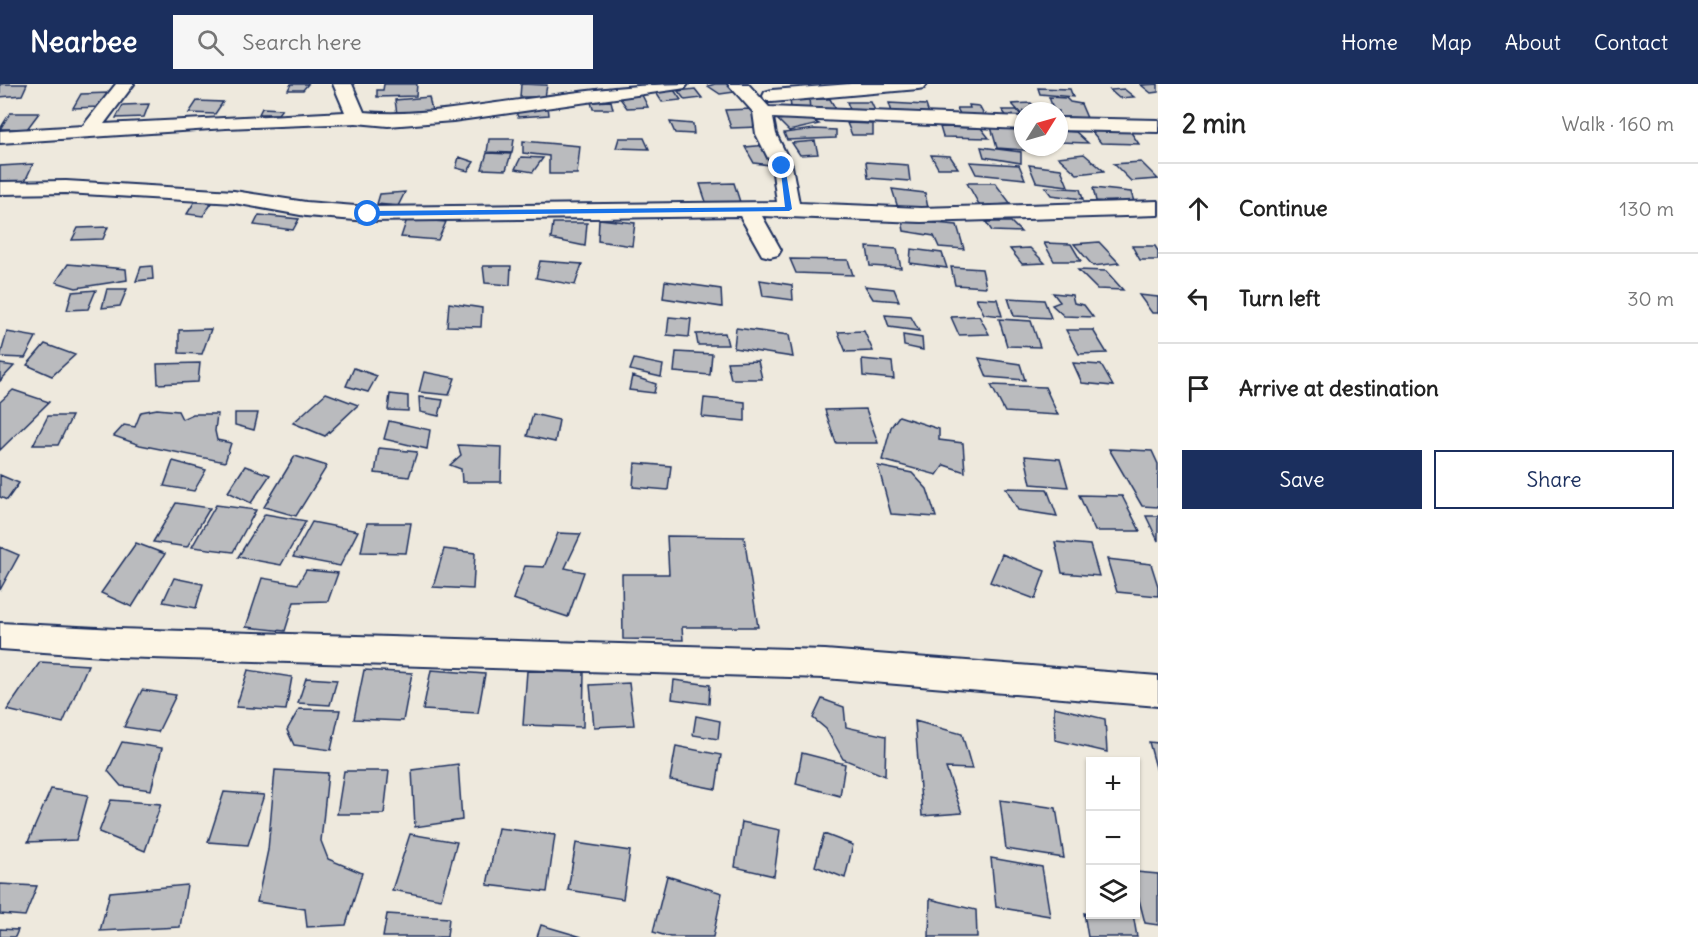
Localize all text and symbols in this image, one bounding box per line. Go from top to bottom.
search box [173,15,593,69]
text: Nearbee [30,24,137,60]
icon: search [194,26,227,59]
text: Search here [242,28,362,56]
text: Home [1341,29,1398,56]
text: Map [1431,29,1472,56]
text: About [1505,29,1561,56]
text: Contact [1594,29,1668,56]
north arrow [1014,102,1068,156]
text: 2 min [1182,107,1246,140]
text: Walk · 160 m [1561,111,1674,136]
route end [768,152,794,178]
icon: ahead [1182,192,1215,225]
text: Continue [1239,194,1328,222]
text: 130 m [1619,196,1674,221]
route start [354,200,380,226]
icon: left [1182,282,1215,315]
text: Turn left [1239,284,1320,312]
text: 30 m [1627,286,1674,311]
icon: arrive [1182,372,1215,405]
text: Arrive at destination [1239,374,1439,402]
button: Save [1182,450,1422,509]
button: Share [1434,450,1674,509]
map controls [1086,757,1140,919]
button: + [1086,757,1140,811]
button: − [1086,811,1140,865]
button: layers [1086,865,1140,919]

